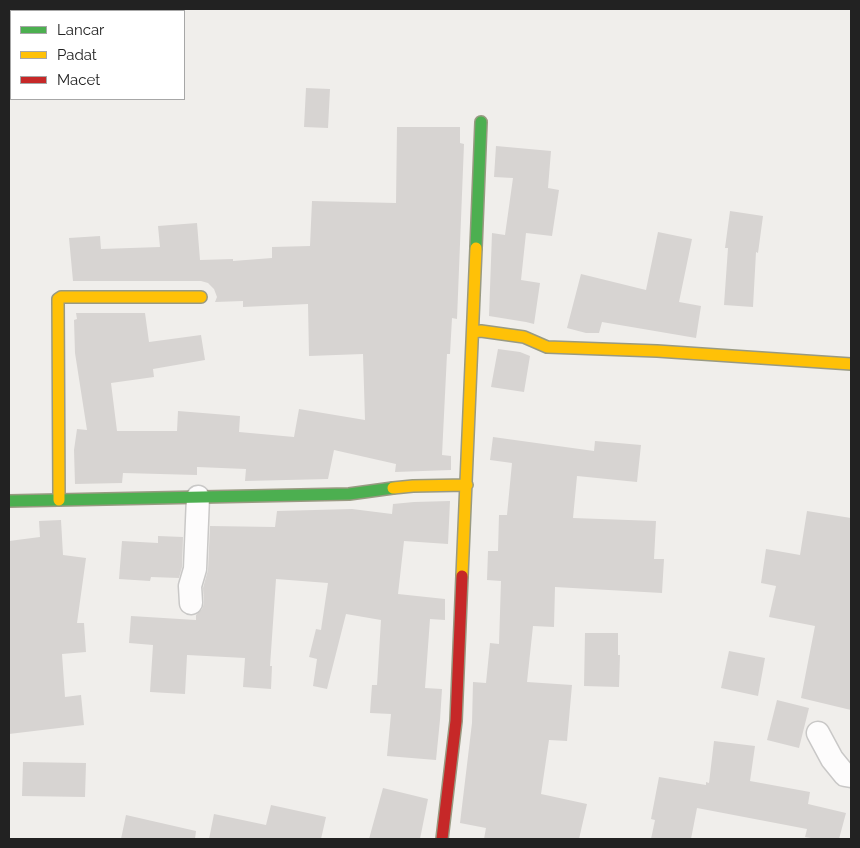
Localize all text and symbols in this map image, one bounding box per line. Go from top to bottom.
legend [10,10,185,100]
text: Lancar [57,21,104,39]
text: Padat [57,46,97,64]
text: Macet [57,71,100,89]

